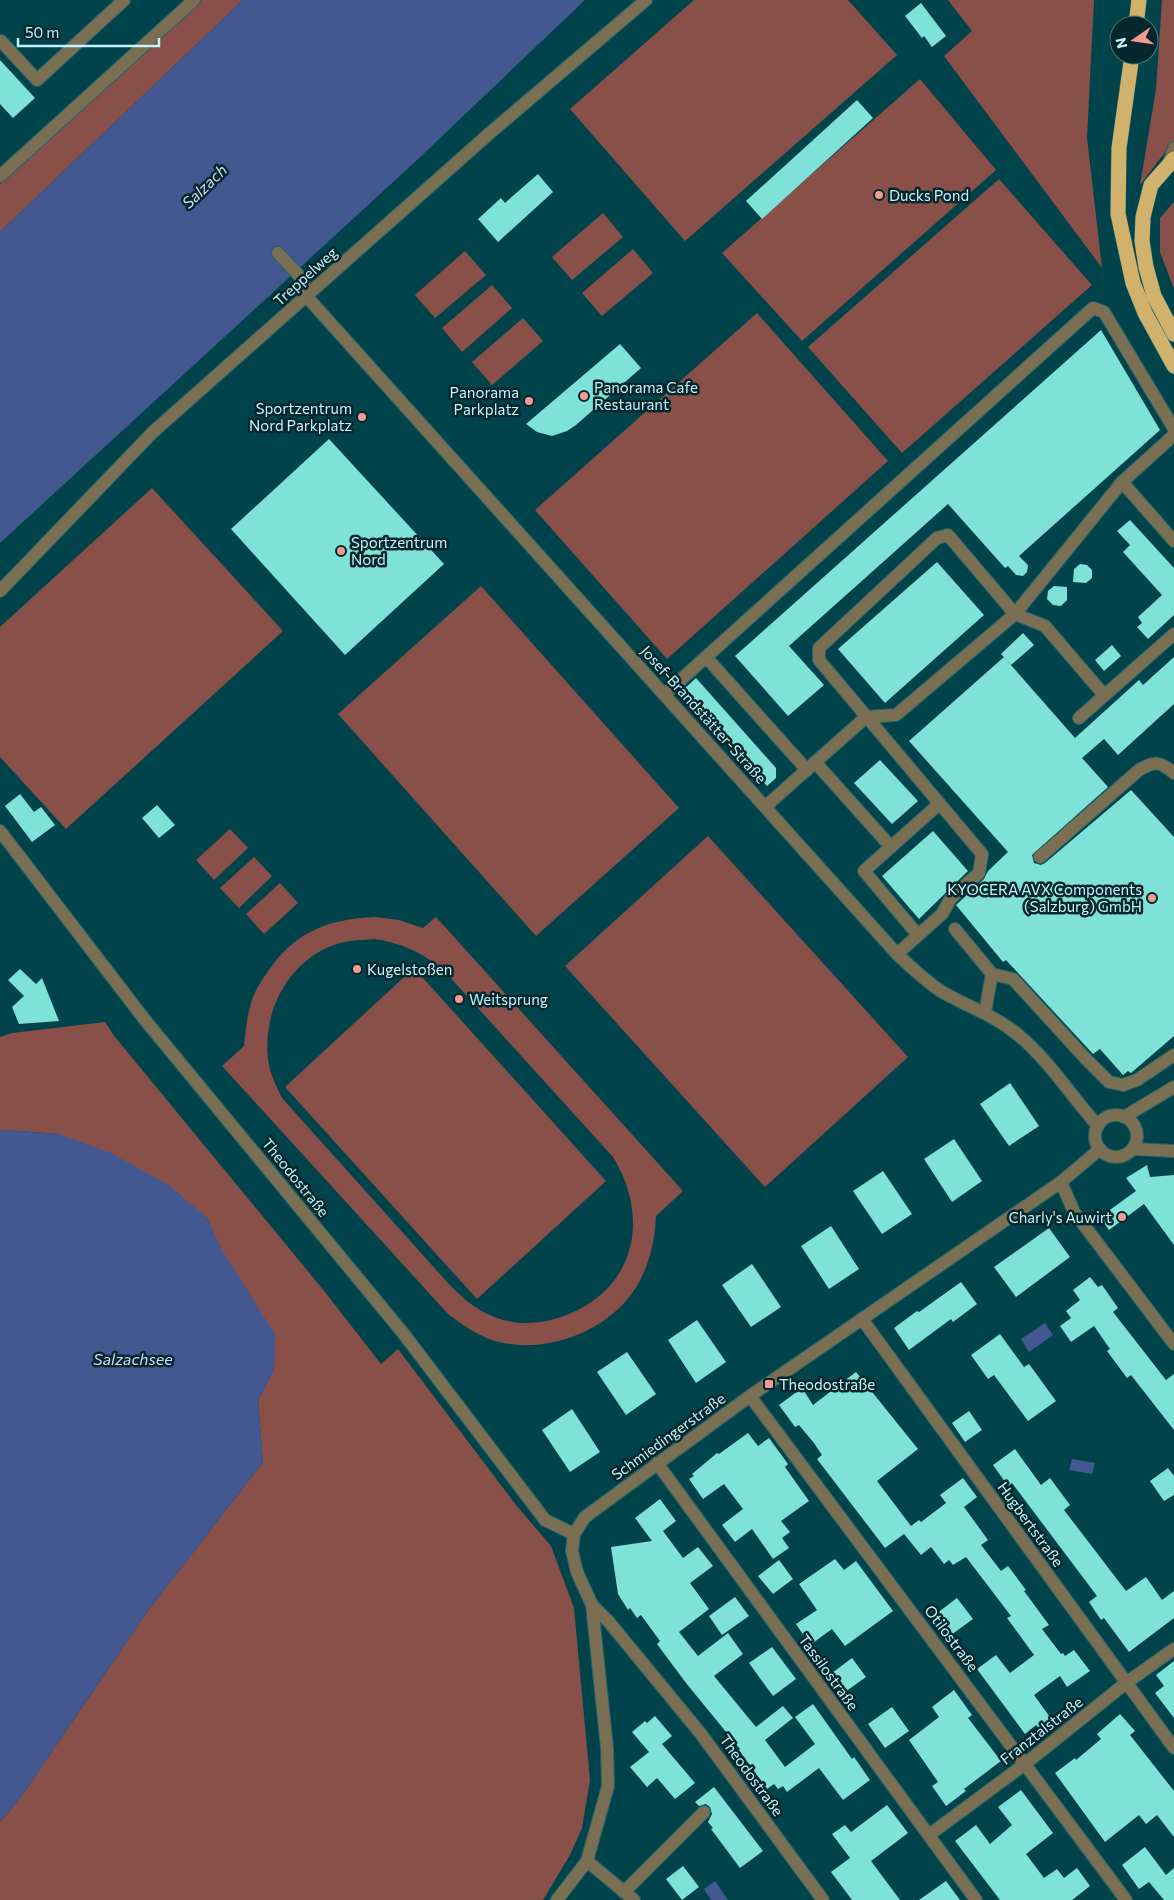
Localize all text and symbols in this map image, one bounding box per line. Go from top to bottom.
scale bar [18,15,159,47]
north arrow [1109,15,1159,65]
text: 50 m [25,23,59,41]
text: N [1111,36,1130,50]
water label: Salzach [178,160,230,212]
place label: Ducks Pond [889,186,969,204]
marker: Ducks Pond [873,189,885,201]
street label: Treppelweg [270,243,340,309]
place label: Panorama Cafe Restaurant [594,378,698,413]
place label: Panorama Parkplatz [450,383,519,418]
marker: Panorama Cafe Restaurant [578,390,590,402]
marker: Panorama Parkplatz [523,395,535,407]
place label: Sportzentrum Nord Parkplatz [249,399,352,434]
marker: Sportzentrum Nord Parkplatz [356,411,368,423]
place label: Sportzentrum Nord [351,533,447,568]
marker: Sportzentrum Nord [335,545,347,557]
street label: Josef-Brandstätter-Straße [637,641,771,787]
place label: KYOCERA AVX Components (Salzburg) GmbH [947,880,1142,915]
marker: KYOCERA AVX Components (Salzburg) GmbH [1146,892,1158,904]
place label: Kugelstoßen [367,960,452,978]
marker: Kugelstoßen [351,963,363,975]
place label: Weitsprung [469,990,548,1008]
marker: Weitsprung [453,993,465,1005]
street label: Theodostraße [259,1134,333,1220]
place label: Charly's Auwirt [1008,1208,1112,1226]
marker: Charly's Auwirt [1116,1211,1128,1223]
water label: Salzachsee [93,1349,173,1368]
place label: Theodostraße [779,1375,875,1393]
marker: Theodostraße [763,1378,775,1390]
street label: Schmiedingerstraße [608,1389,728,1483]
street label: Hugbertstraße [994,1478,1068,1570]
street label: Otilostraße [921,1601,983,1675]
street label: Tassilostraße [795,1630,863,1714]
street label: Franztalstraße [996,1692,1086,1768]
street label: Theodostraße [716,1731,788,1819]

